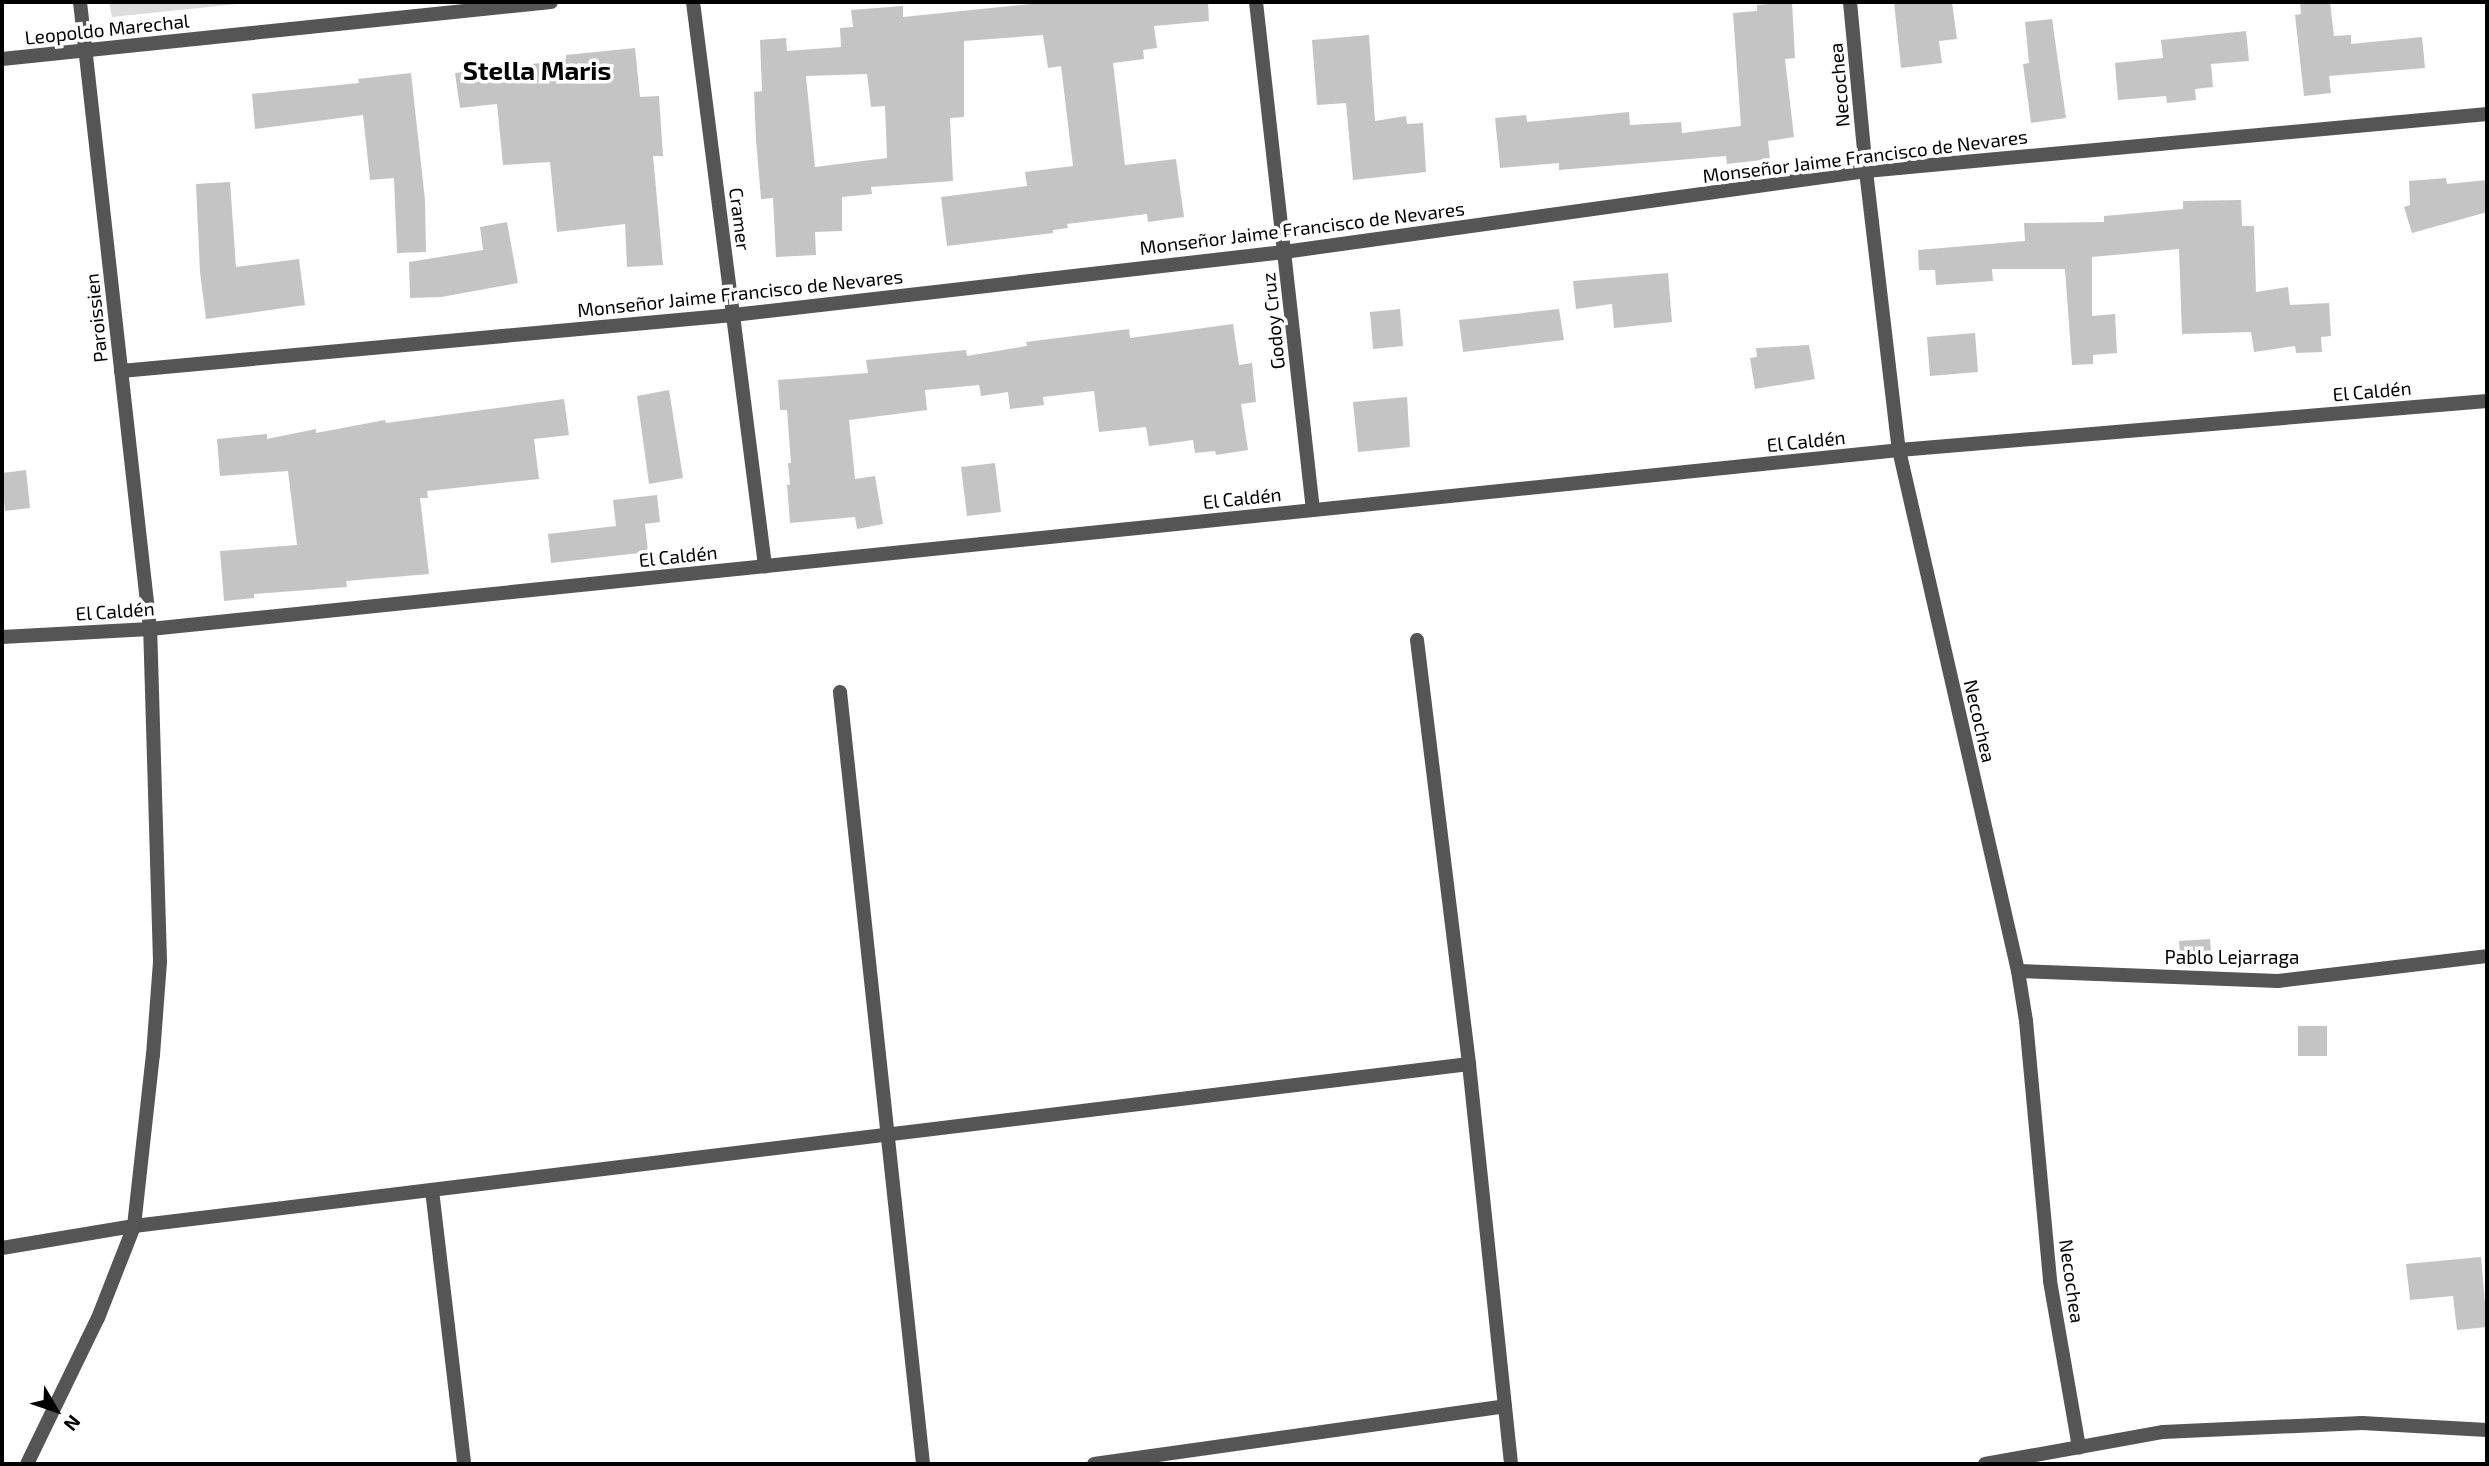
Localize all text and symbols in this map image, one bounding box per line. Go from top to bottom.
street label: Leopoldo Marechal [24,9,190,49]
street label: Necochea [1824,42,1854,128]
district label: Stella Maris [463,54,611,86]
street label: Monseñor Jaime Francisco de Nevares [1701,125,2029,187]
street label: Cramer [725,186,755,252]
street label: Monseñor Jaime Francisco de Nevares [1138,197,1466,259]
street label: Monseñor Jaime Francisco de Nevares [576,265,904,321]
street label: Godoy Cruz [1257,271,1289,371]
street label: Paroissien [80,272,112,364]
street label: El Caldén [2331,376,2413,406]
street label: El Caldén [1765,426,1847,456]
street label: El Caldén [1201,483,1283,513]
street label: El Caldén [637,541,719,571]
street label: El Caldén [75,597,155,625]
street label: Necochea [1959,677,2001,765]
street label: Pablo Lejarraga [2165,946,2299,968]
street label: Necochea [2055,1238,2089,1324]
north arrow [21,1375,91,1445]
text: N [59,1411,86,1436]

